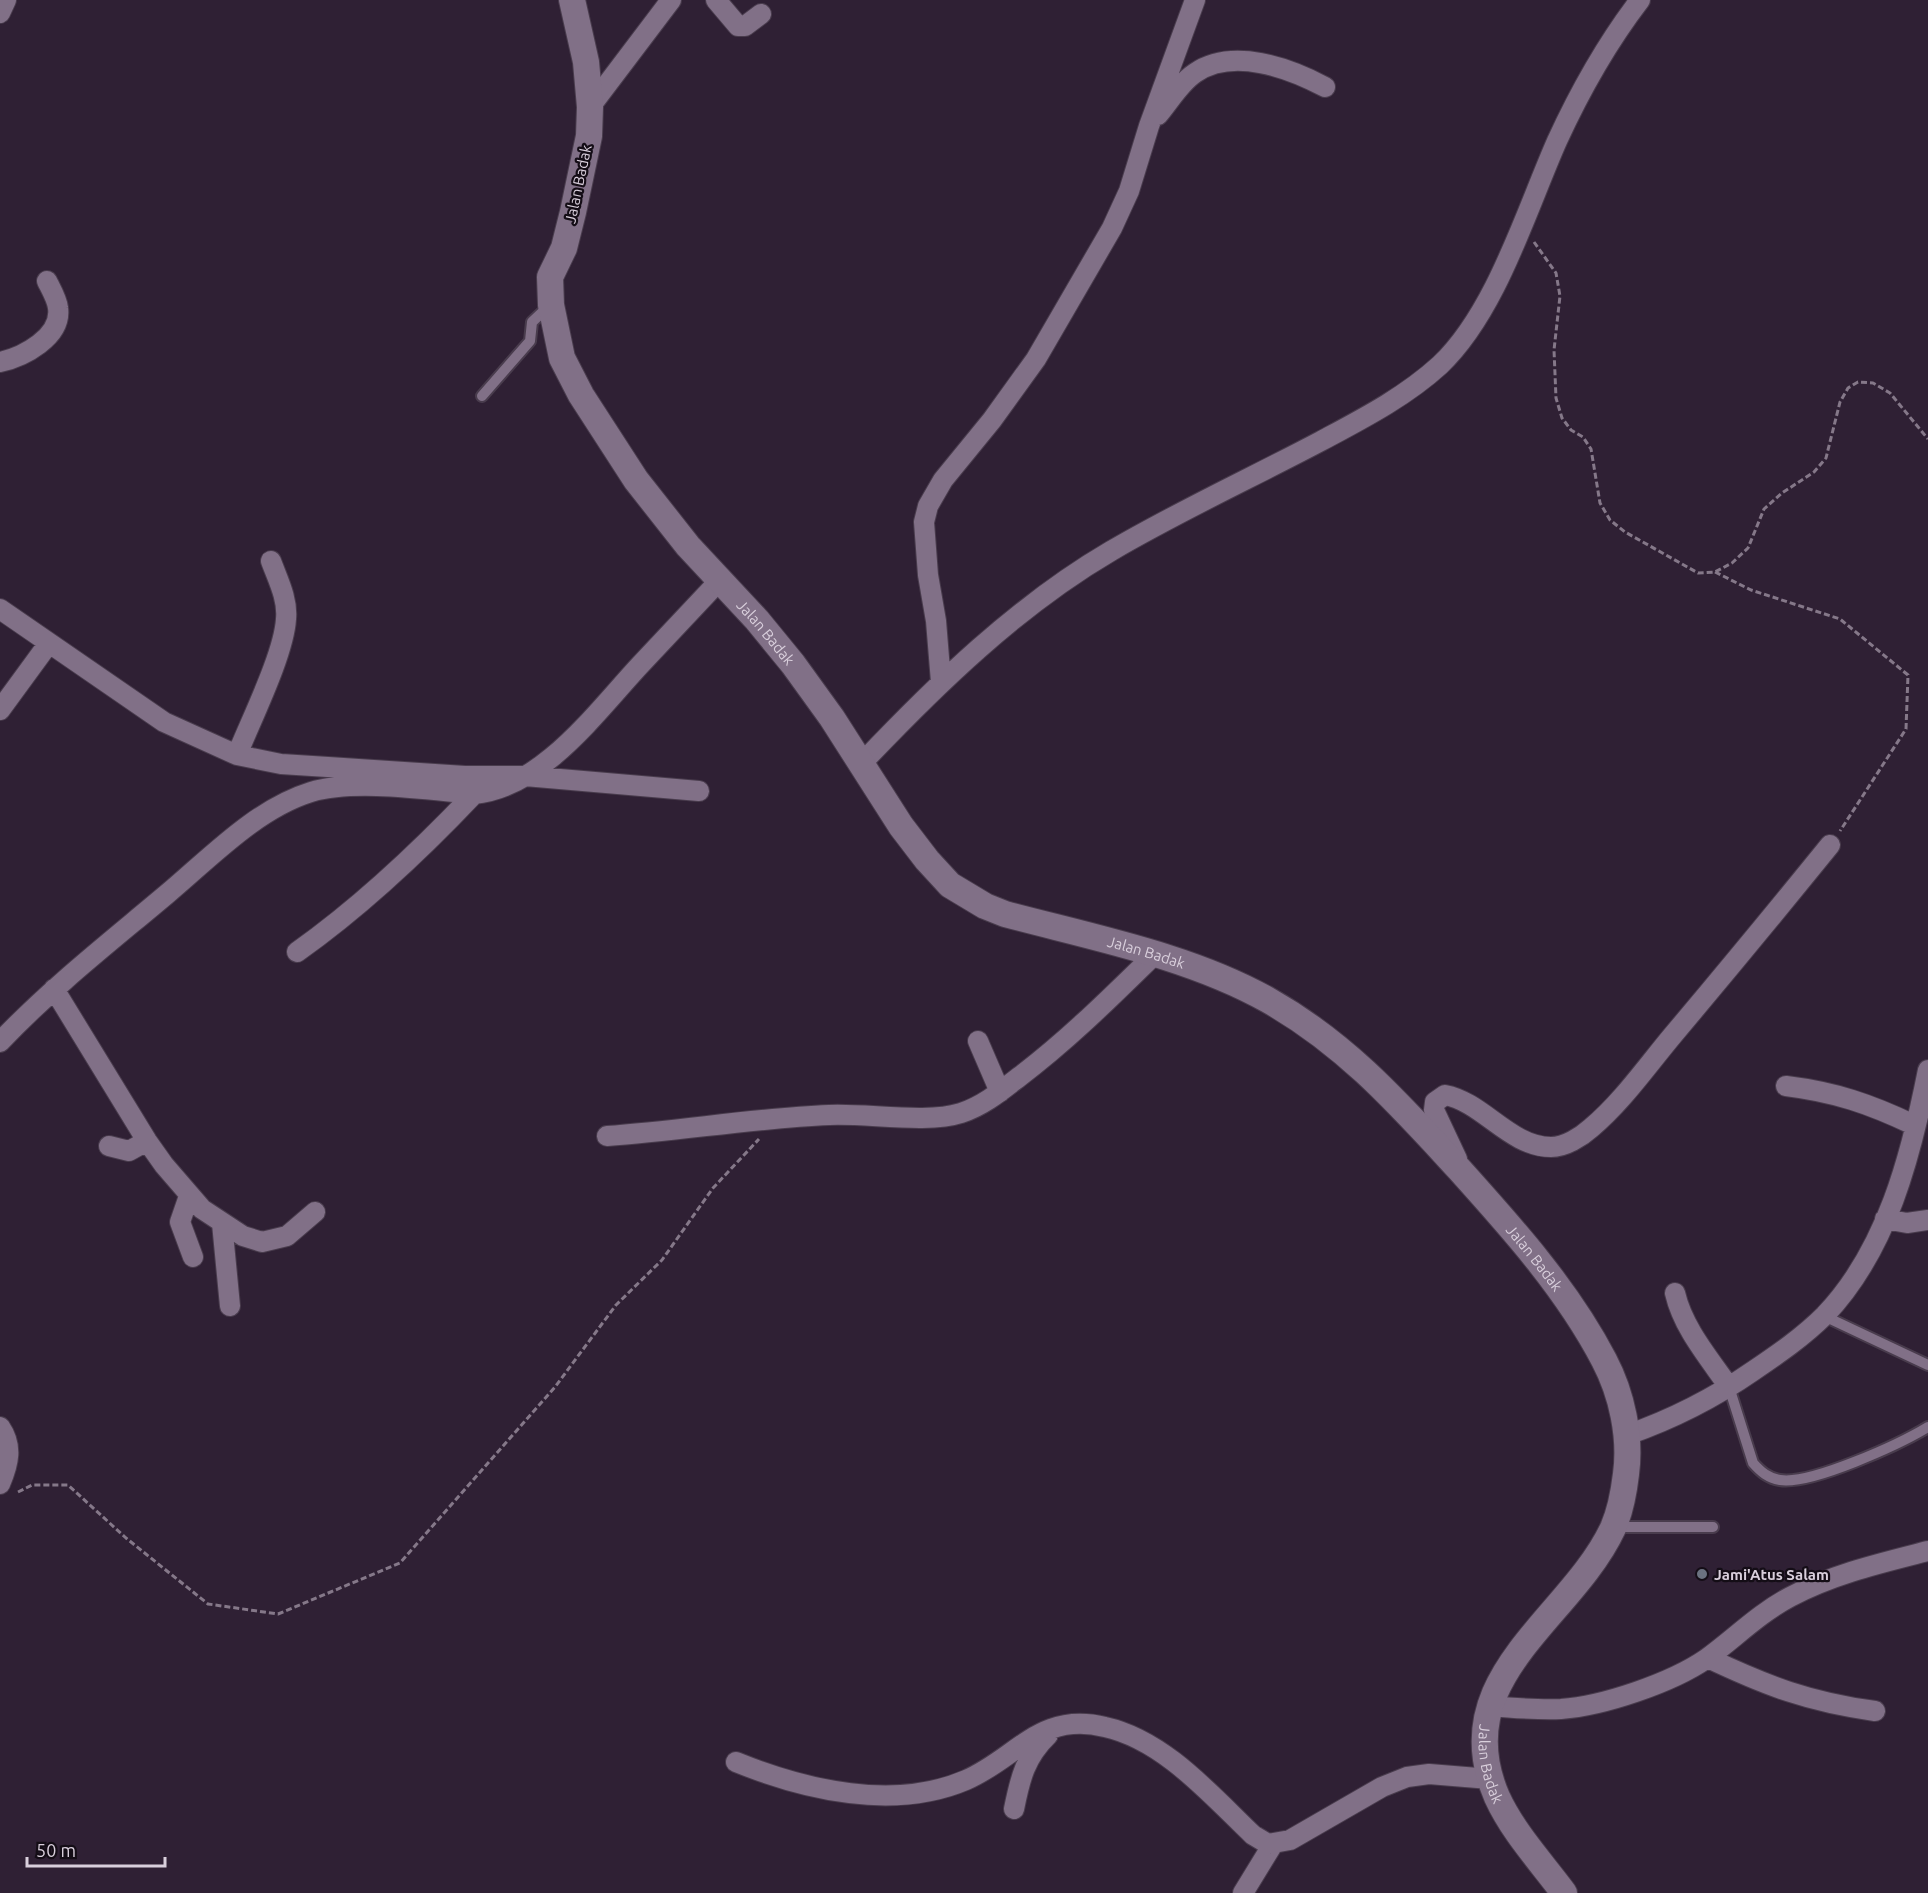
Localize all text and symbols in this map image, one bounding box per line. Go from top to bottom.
street label: Jalan Badak [561,143,595,225]
street label: Jalan Badak [734,596,799,668]
street label: Jalan Badak [1106,932,1188,972]
street label: Jalan Badak [1503,1221,1567,1294]
place label: Jami'Atus Salam [1714,1566,1829,1583]
marker: Jami'Atus Salam [1695,1567,1709,1581]
street label: Jalan Badak [1476,1724,1507,1806]
scale bar [27,1830,165,1868]
text: 50 m [36,1840,76,1860]

